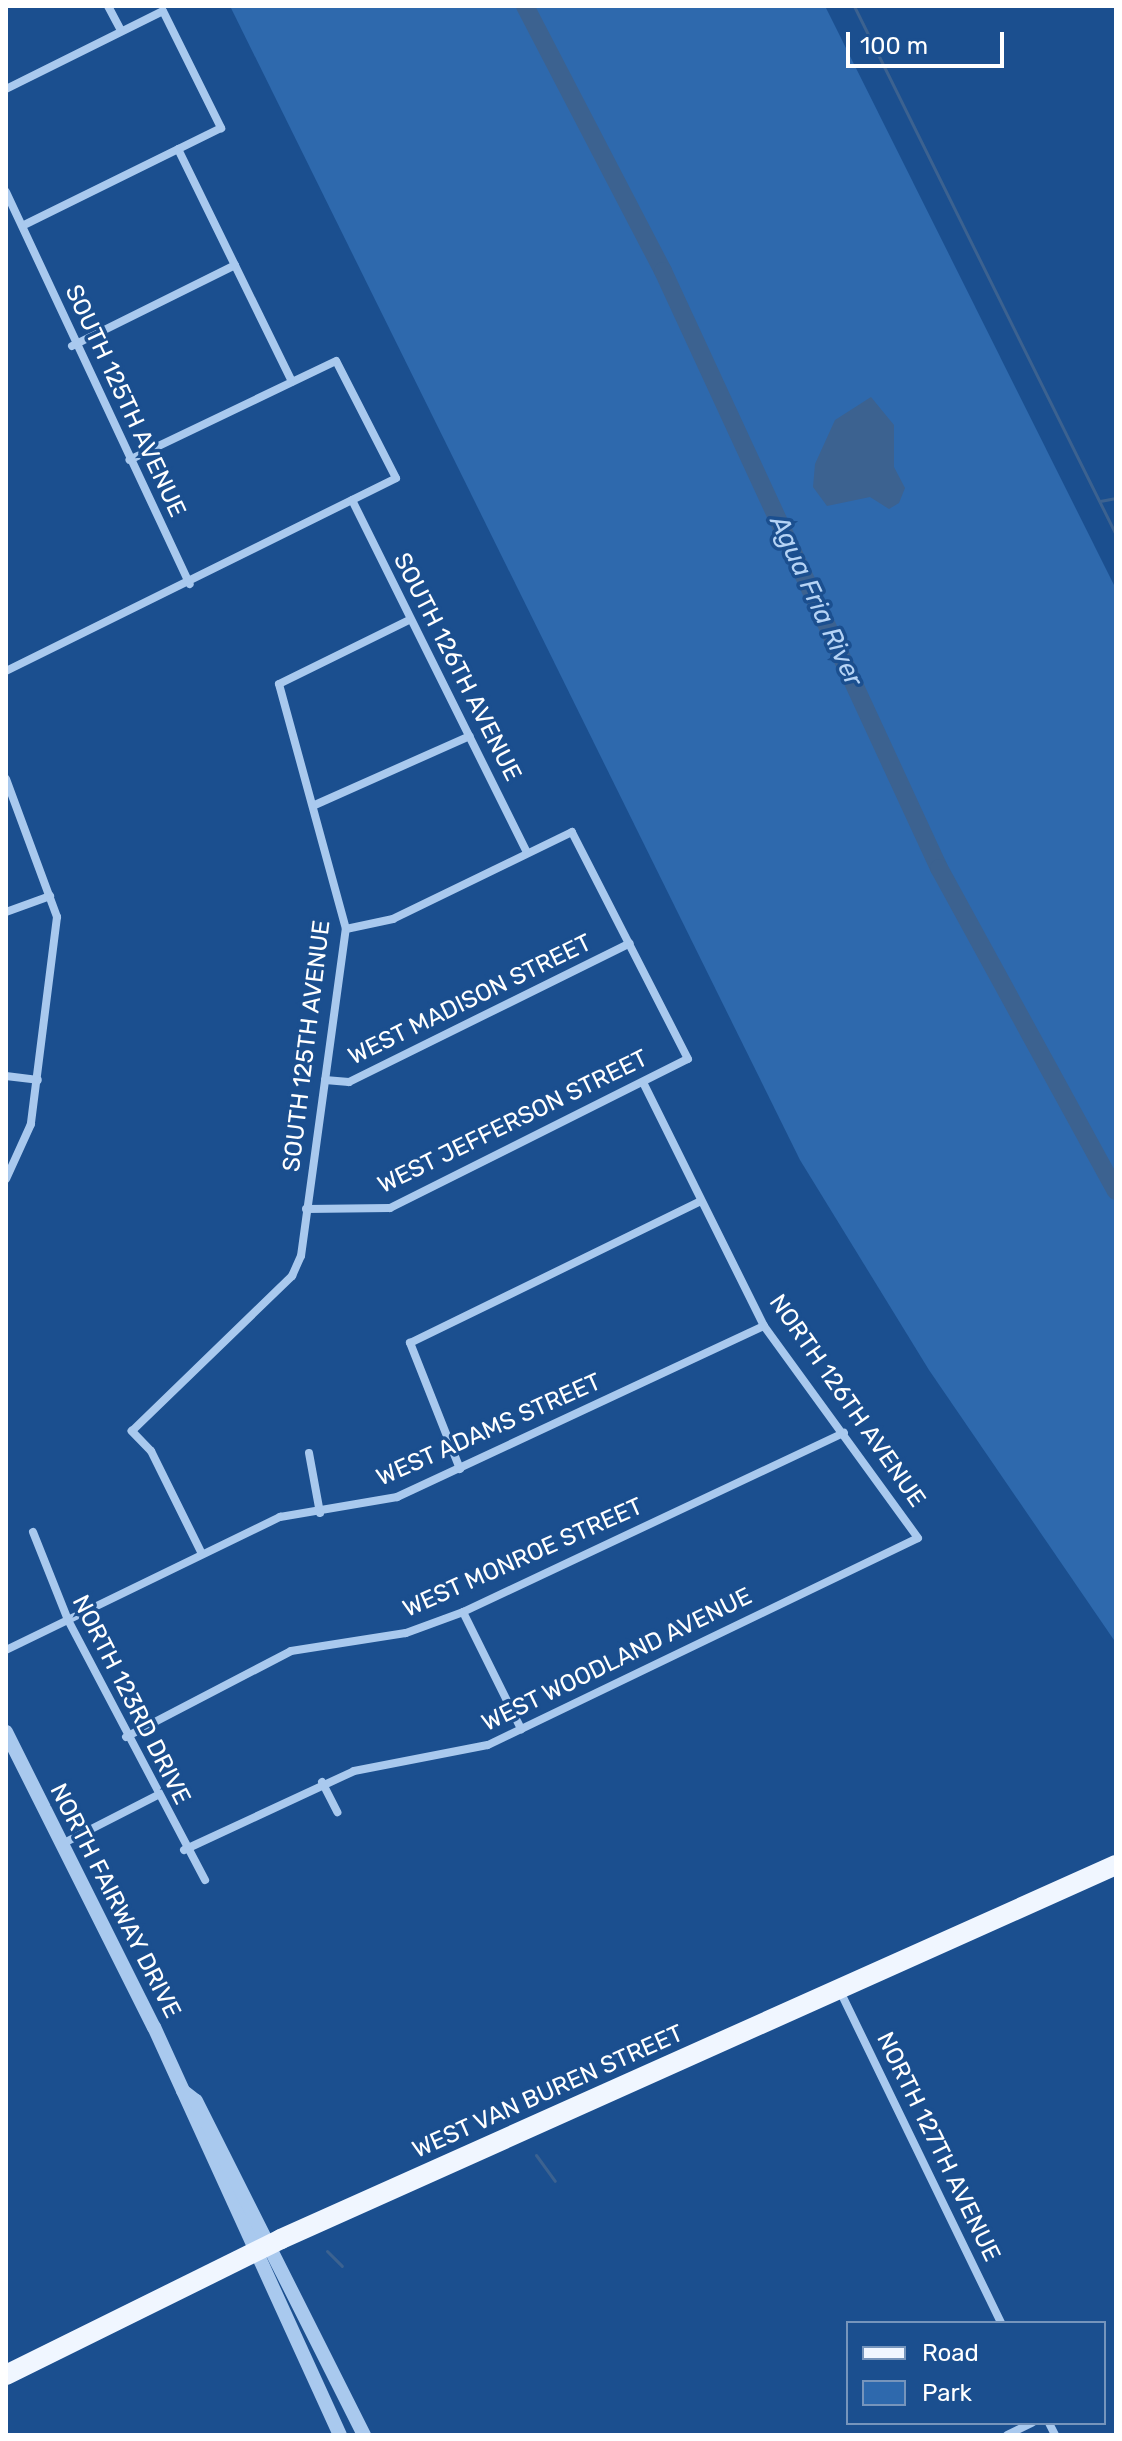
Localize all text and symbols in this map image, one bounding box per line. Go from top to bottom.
scale bar [850,16,1008,66]
text: 100 m [860,32,928,60]
street label: SOUTH 125TH AVENUE [58,280,192,522]
water label: Agua Fria River [763,511,869,691]
street label: SOUTH 126TH AVENUE [387,548,527,786]
street label: SOUTH 125TH AVENUE [277,918,337,1174]
street label: WEST MADISON STREET [343,928,597,1072]
street label: WEST JEFFERSON STREET [373,1044,653,1200]
street label: NORTH 126TH AVENUE [763,1289,931,1513]
street label: WEST ADAMS STREET [372,1367,606,1493]
street label: WEST MONROE STREET [398,1492,648,1624]
street label: WEST WOODLAND AVENUE [477,1582,757,1738]
street label: NORTH 123RD DRIVE [66,1590,196,1810]
street label: NORTH FAIRWAY DRIVE [43,1779,187,2023]
street label: WEST VAN BUREN STREET [408,2019,688,2165]
street label: NORTH 127TH AVENUE [870,2027,1006,2267]
legend [846,2321,1106,2425]
text: Road [922,2339,979,2367]
text: Park [922,2379,972,2407]

